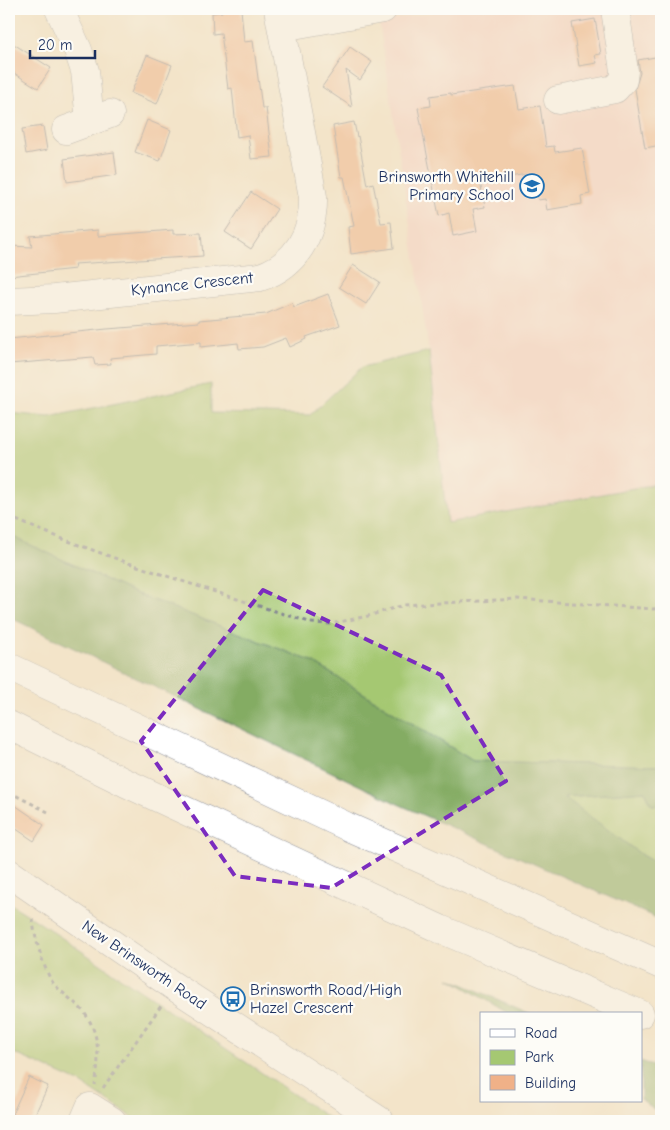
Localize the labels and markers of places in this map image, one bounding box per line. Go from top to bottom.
place label: Brinsworth Whitehill Primary School [379,168,514,204]
school or university icon: Brinsworth Whitehill Primary School [519,173,545,199]
place label: Brinsworth Road/High Hazel Crescent [250,981,402,1017]
bus stop icon: Brinsworth Road/High Hazel Crescent [220,986,246,1012]

